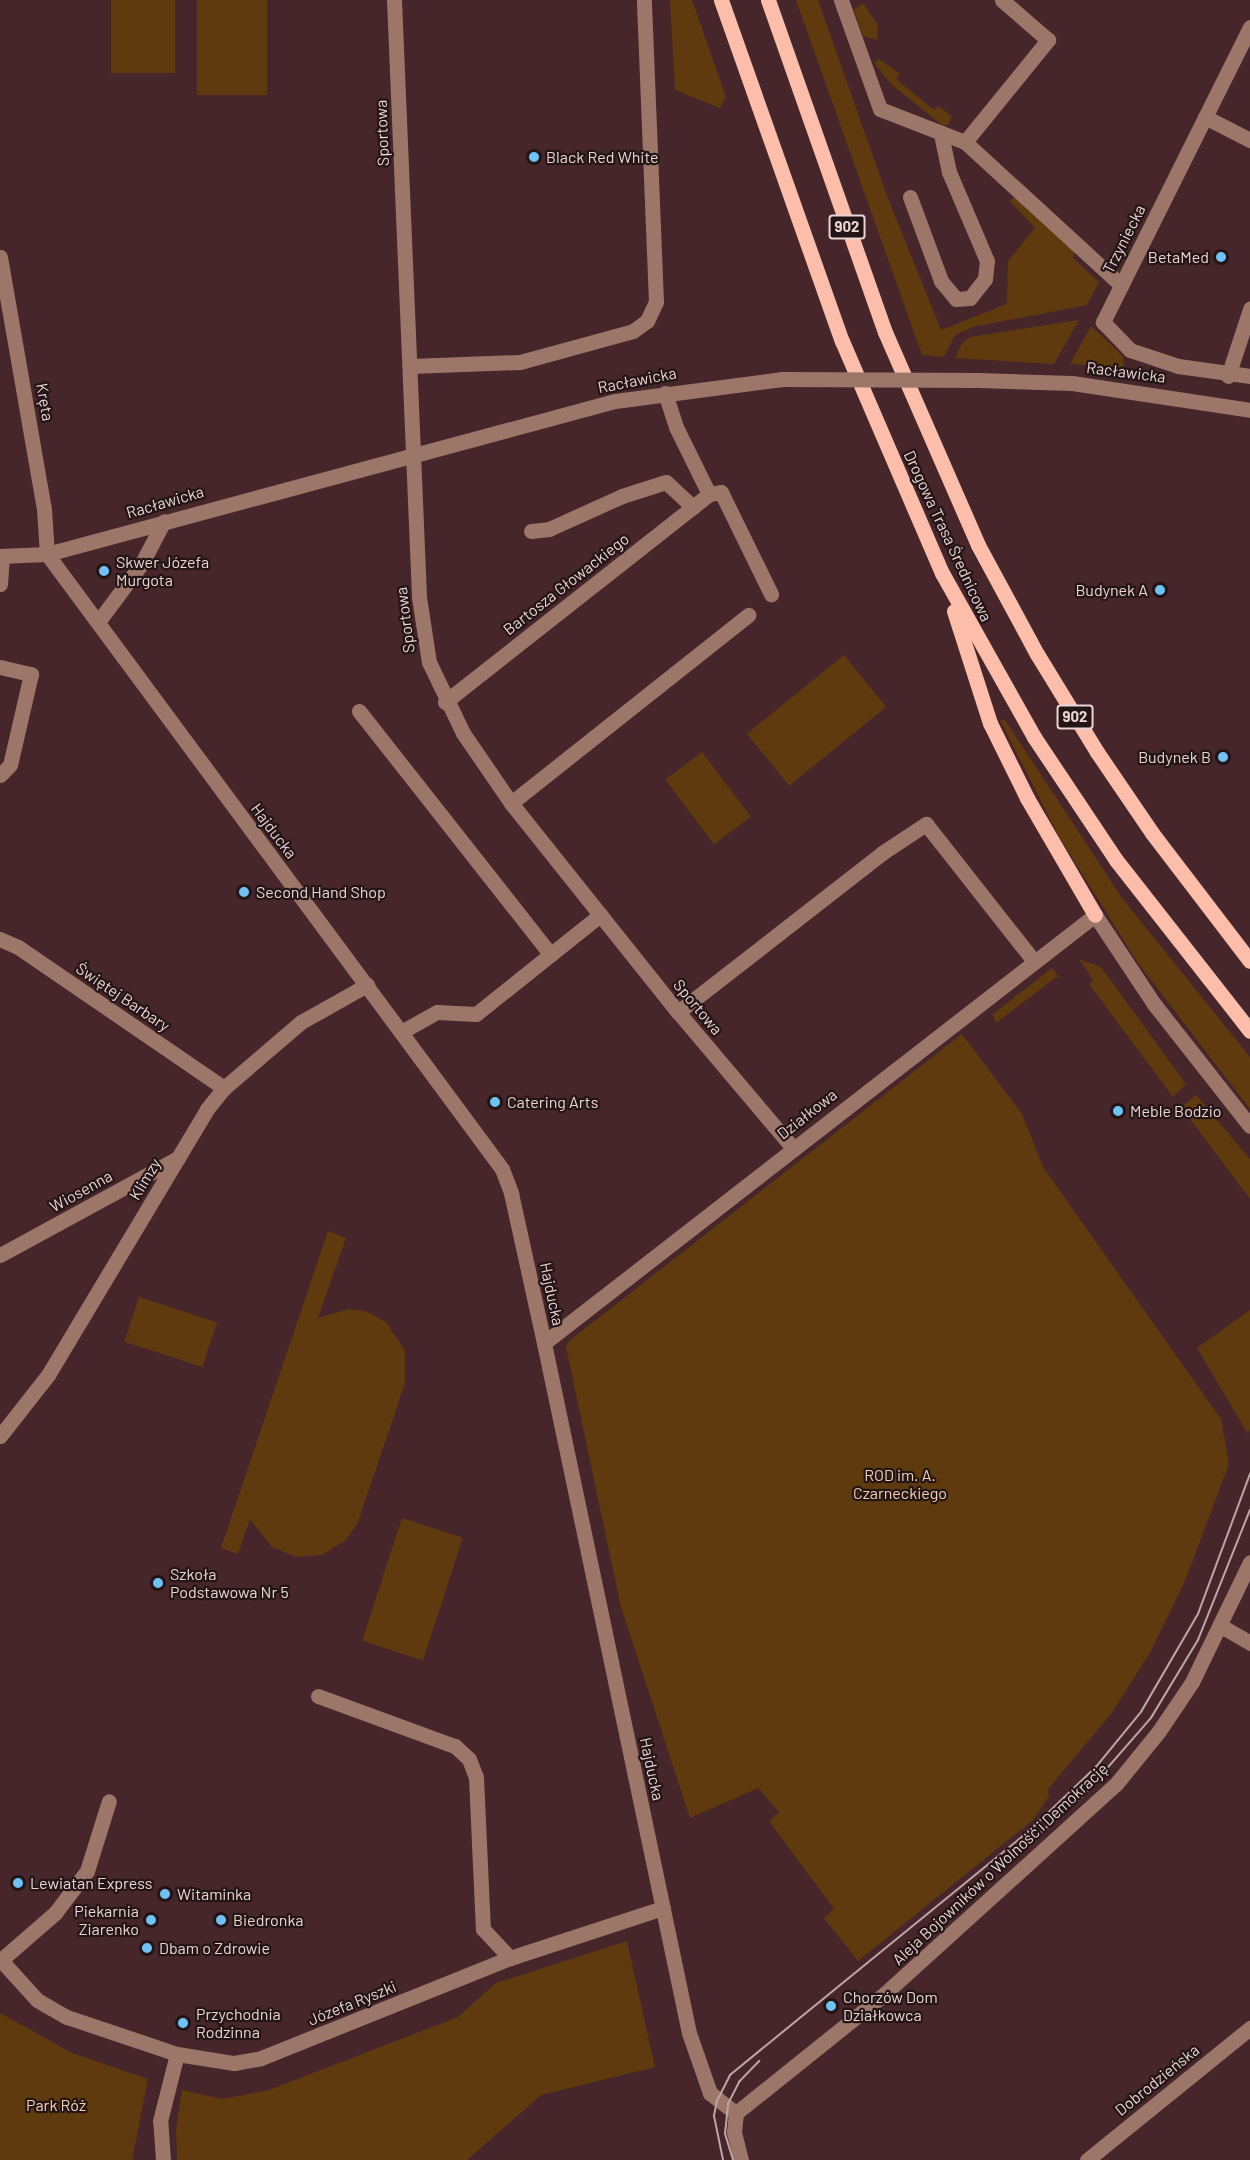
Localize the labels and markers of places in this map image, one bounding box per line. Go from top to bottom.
place label: Black Red White [546,147,658,167]
marker: Black Red White [527,150,541,164]
place label: BetaMed [1148,247,1209,267]
marker: BetaMed [1214,250,1228,264]
place label: Skwer Józefa Murgota [116,552,209,590]
marker: Skwer Józefa Murgota [97,564,111,578]
place label: Budynek A [1076,580,1148,600]
marker: Budynek A [1153,583,1167,597]
place label: Budynek B [1138,747,1211,767]
marker: Budynek B [1216,750,1230,764]
place label: Second Hand Shop [256,882,386,902]
marker: Second Hand Shop [237,885,251,899]
place label: Catering Arts [507,1092,598,1112]
marker: Catering Arts [488,1095,502,1109]
place label: Meble Bodzio [1130,1101,1222,1121]
marker: Meble Bodzio [1111,1104,1125,1118]
place label: Szkoła Podstawowa Nr 5 [170,1564,289,1602]
marker: Szkoła Podstawowa Nr 5 [151,1576,165,1590]
place label: Lewiatan Express [30,1873,152,1893]
marker: Lewiatan Express [11,1876,25,1890]
place label: Witaminka [177,1884,251,1904]
marker: Witaminka [158,1887,172,1901]
place label: Piekarnia Ziarenko [74,1901,139,1939]
place label: Biedronka [233,1910,303,1930]
marker: Piekarnia Ziarenko [144,1913,158,1927]
marker: Biedronka [214,1913,228,1927]
place label: Dbam o Zdrowie [159,1938,270,1958]
marker: Dbam o Zdrowie [140,1941,154,1955]
place label: Chorzów Dom Działkowca [843,1987,938,2025]
marker: Chorzów Dom Działkowca [824,1999,838,2013]
place label: Przychodnia Rodzinna [196,2004,281,2042]
marker: Przychodnia Rodzinna [174,2014,192,2032]

